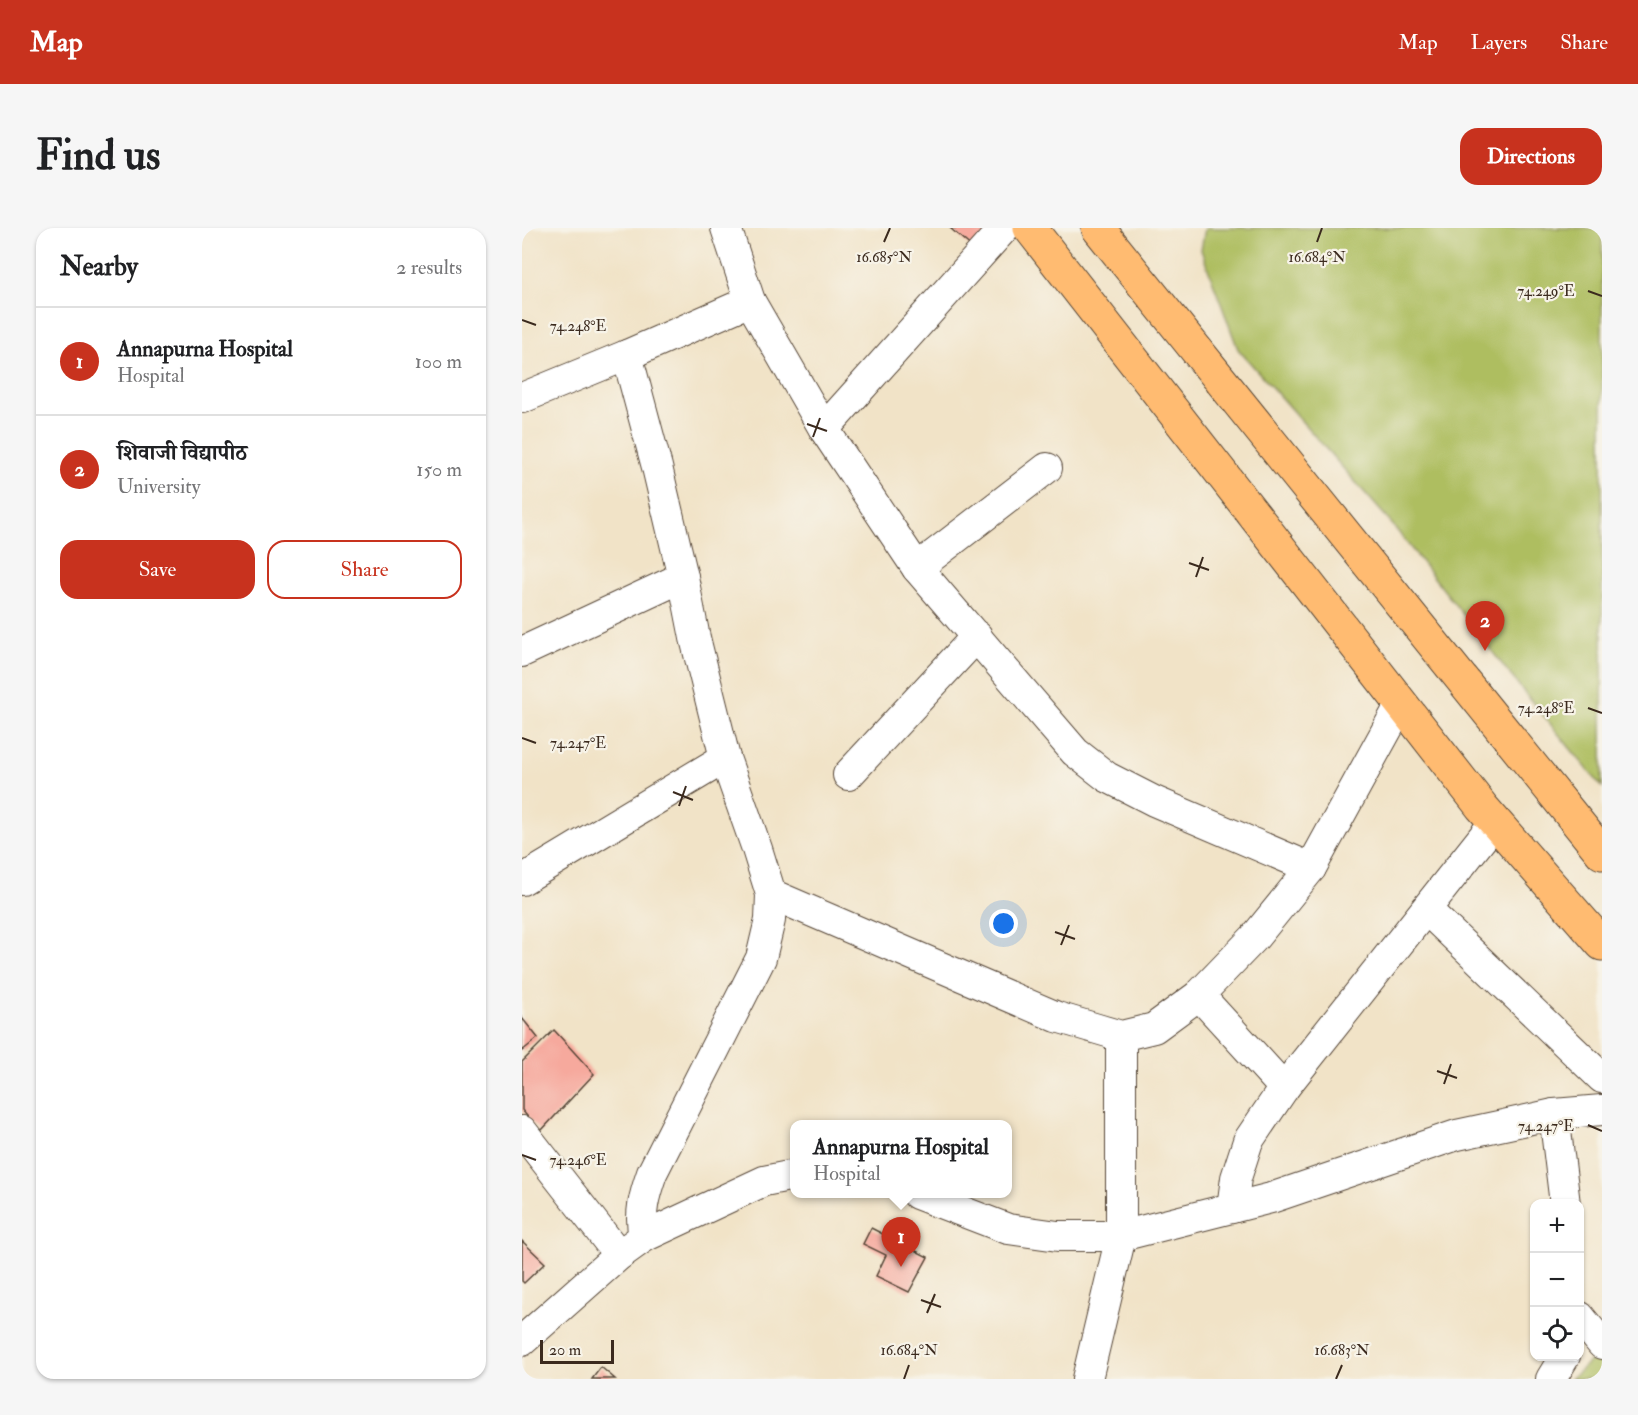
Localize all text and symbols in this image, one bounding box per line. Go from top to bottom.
text: Map [30,25,83,60]
text: Map [1398,29,1438,56]
text: Layers [1471,29,1527,56]
text: Share [1560,29,1608,56]
button: Directions [1460,128,1602,185]
text: Find us [36,130,160,182]
text: 16.685°N [856,248,912,267]
text: 16.684°N [1288,248,1346,267]
text: Nearby [60,251,138,283]
text: 2 results [396,255,462,280]
text: 74.249°E [1517,282,1575,301]
text: 74.248°E [550,317,607,336]
text: Annapurna Hospital [117,335,293,363]
text: 1 [76,349,83,374]
text: 100 m [415,349,462,374]
text: Hospital [117,363,185,388]
text: शिवाजी विद्यापीठ [117,439,247,467]
text: 2 [74,457,85,482]
text: 150 m [416,457,462,482]
text: University [117,474,200,499]
button: Save [60,540,255,599]
button: Share [267,540,462,599]
pin: 2 [1466,602,1504,651]
text: 74.248°E [1518,699,1575,718]
text: 74.247°E [550,734,606,753]
your location [989,909,1018,938]
text: 74.247°E [1518,1117,1574,1136]
popup [790,1120,1012,1198]
text: Annapurna Hospital [813,1133,989,1161]
text: 74.246°E [549,1151,607,1170]
text: Hospital [813,1161,881,1186]
map controls [1530,1199,1584,1361]
button: + [1530,1199,1584,1253]
pin: 1 [882,1218,920,1267]
button: − [1530,1253,1584,1307]
button: locate [1530,1307,1584,1361]
scale bar [540,1337,614,1364]
text: 20 m [549,1340,581,1360]
text: 16.684°N [880,1341,938,1360]
text: 16.683°N [1315,1341,1370,1360]

